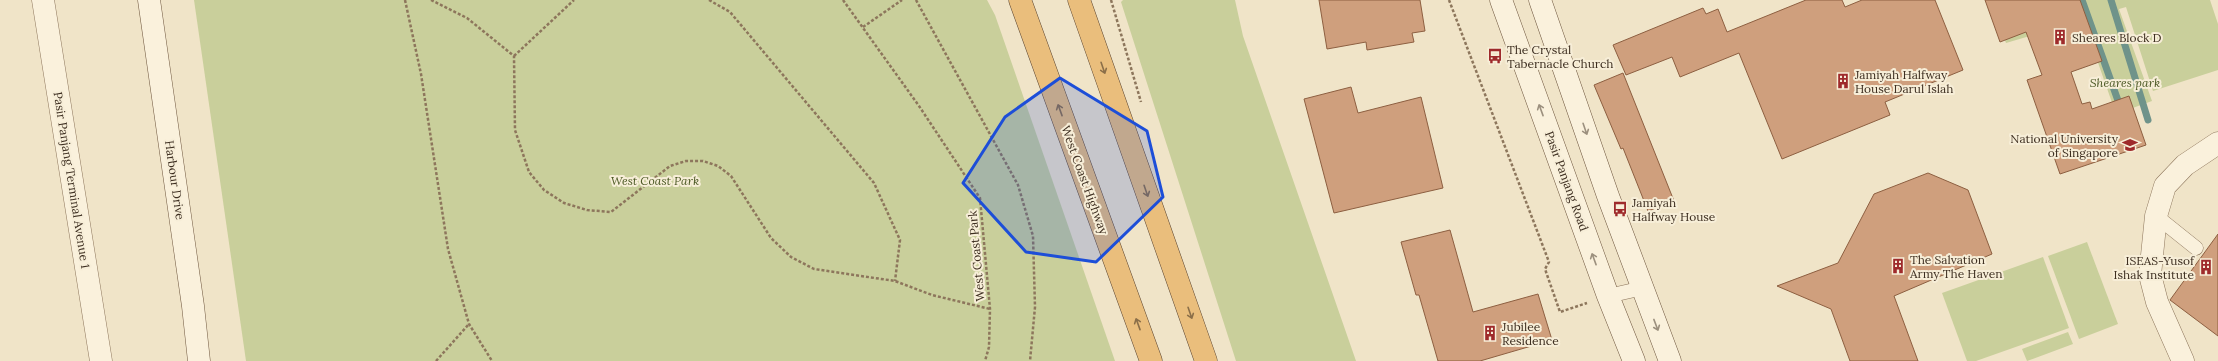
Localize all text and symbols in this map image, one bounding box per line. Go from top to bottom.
building icon: Sheares Block D [2051,28,2069,46]
place label: Sheares Block D [2072,30,2162,45]
place label: The Crystal Tabernacle Church [1507,42,1613,71]
bus stop icon: The Crystal Tabernacle Church [1486,47,1504,65]
one-way arrow [1100,61,1107,74]
place label: Jamiyah Halfway House Darul Islah [1854,67,1953,96]
building icon: Jamiyah Halfway House Darul Islah [1834,72,1852,90]
park label: Sheares park [2090,75,2160,90]
street label: Pasir Panjang Terminal Avenue 1 [51,91,93,269]
one-way arrow [1055,104,1063,116]
one-way arrow [1537,105,1545,117]
street label: West Coast Highway [1058,123,1112,237]
one-way arrow [1581,123,1589,135]
street label: Pasir Panjang Road [1542,129,1592,233]
place label: National University of Singapore [2010,131,2119,160]
school or university icon: National University of Singapore [2121,136,2139,154]
street label: Harbour Drive [162,139,188,221]
park label: West Coast Park [611,173,699,188]
one-way arrow [1143,184,1151,196]
place label: Jamiyah Halfway House [1631,195,1716,224]
bus stop icon: Jamiyah Halfway House [1611,200,1629,218]
street label: West Coast Park [965,209,987,302]
place label: The Salvation Army The Haven [1909,252,2002,281]
one-way arrow [1590,253,1598,265]
place label: ISEAS-Yusof Ishak Institute [2114,253,2195,282]
building icon: The Salvation Army The Haven [1889,257,1907,275]
building icon: ISEAS-Yusof Ishak Institute [2197,258,2215,276]
one-way arrow [1186,307,1194,319]
one-way arrow [1653,318,1661,330]
one-way arrow [1133,319,1141,331]
place label: Jubilee Residence [1501,319,1559,348]
building icon: Jubilee Residence [1481,324,1499,342]

